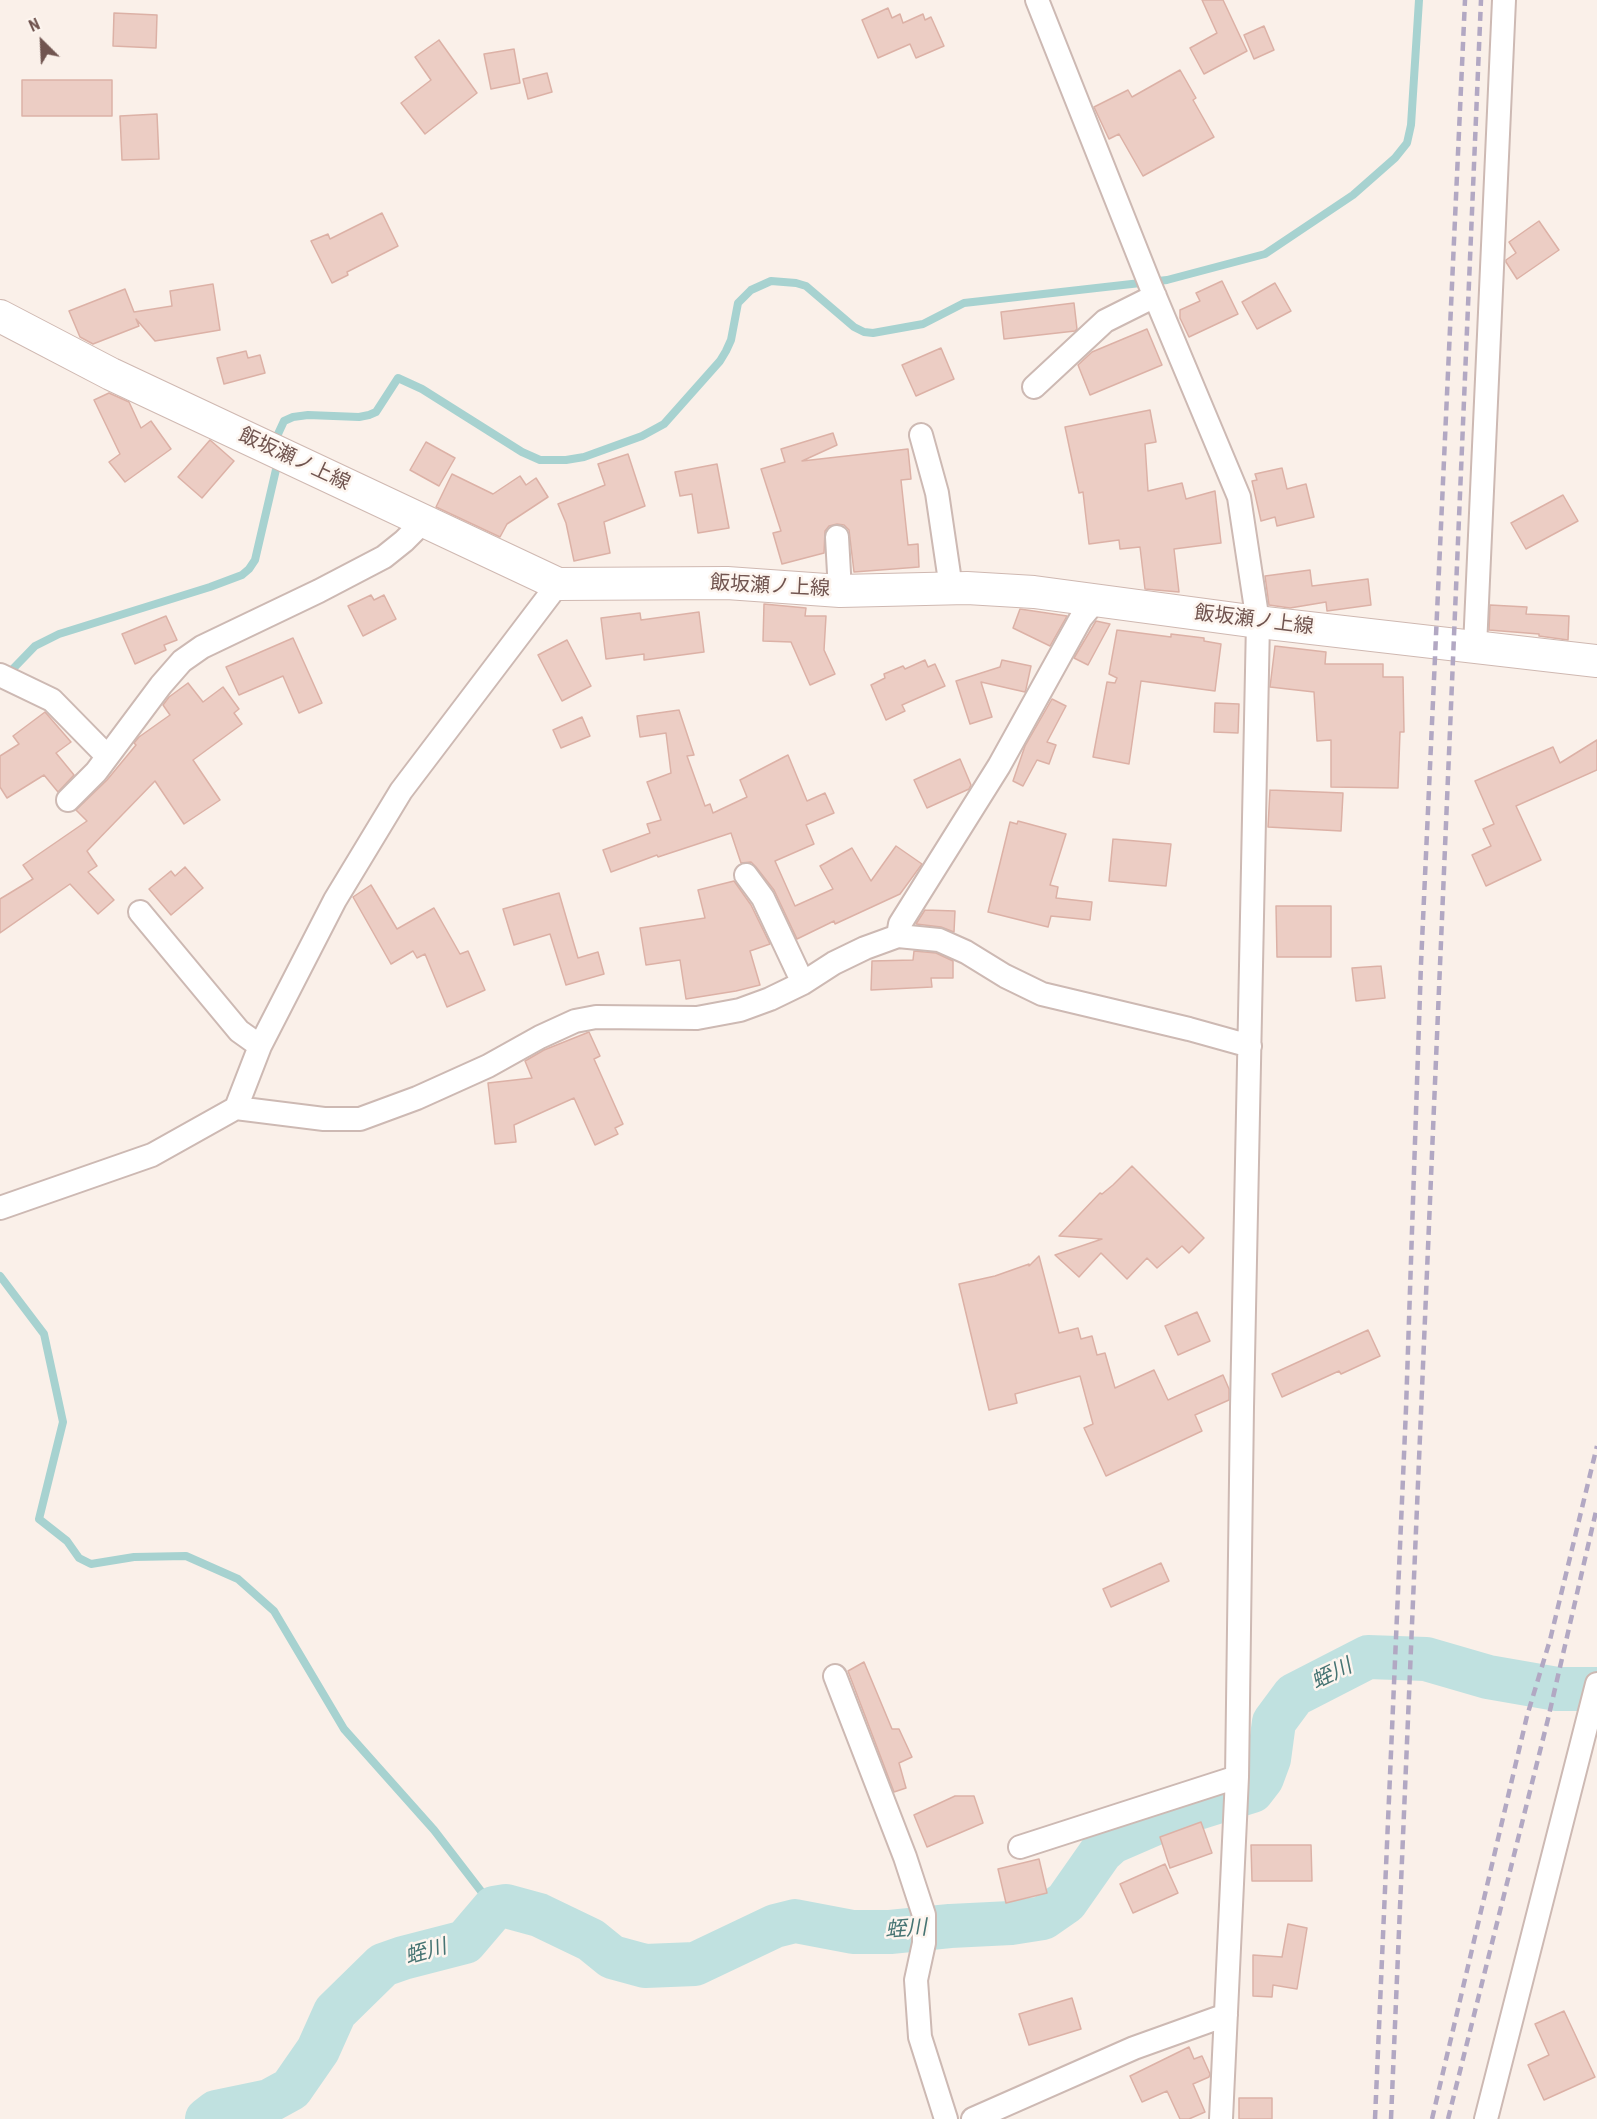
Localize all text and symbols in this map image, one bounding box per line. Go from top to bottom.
north arrow [12,12,72,72]
text: N [26,14,43,36]
street label: 飯坂瀬ノ上線 [235,424,353,496]
street label: 飯坂瀬ノ上線 [709,572,831,602]
street label: 飯坂瀬ノ上線 [1193,602,1315,640]
water label: 蛭川 [1308,1654,1356,1696]
water label: 蛭川 [884,1916,928,1944]
water label: 蛭川 [402,1935,450,1971]

